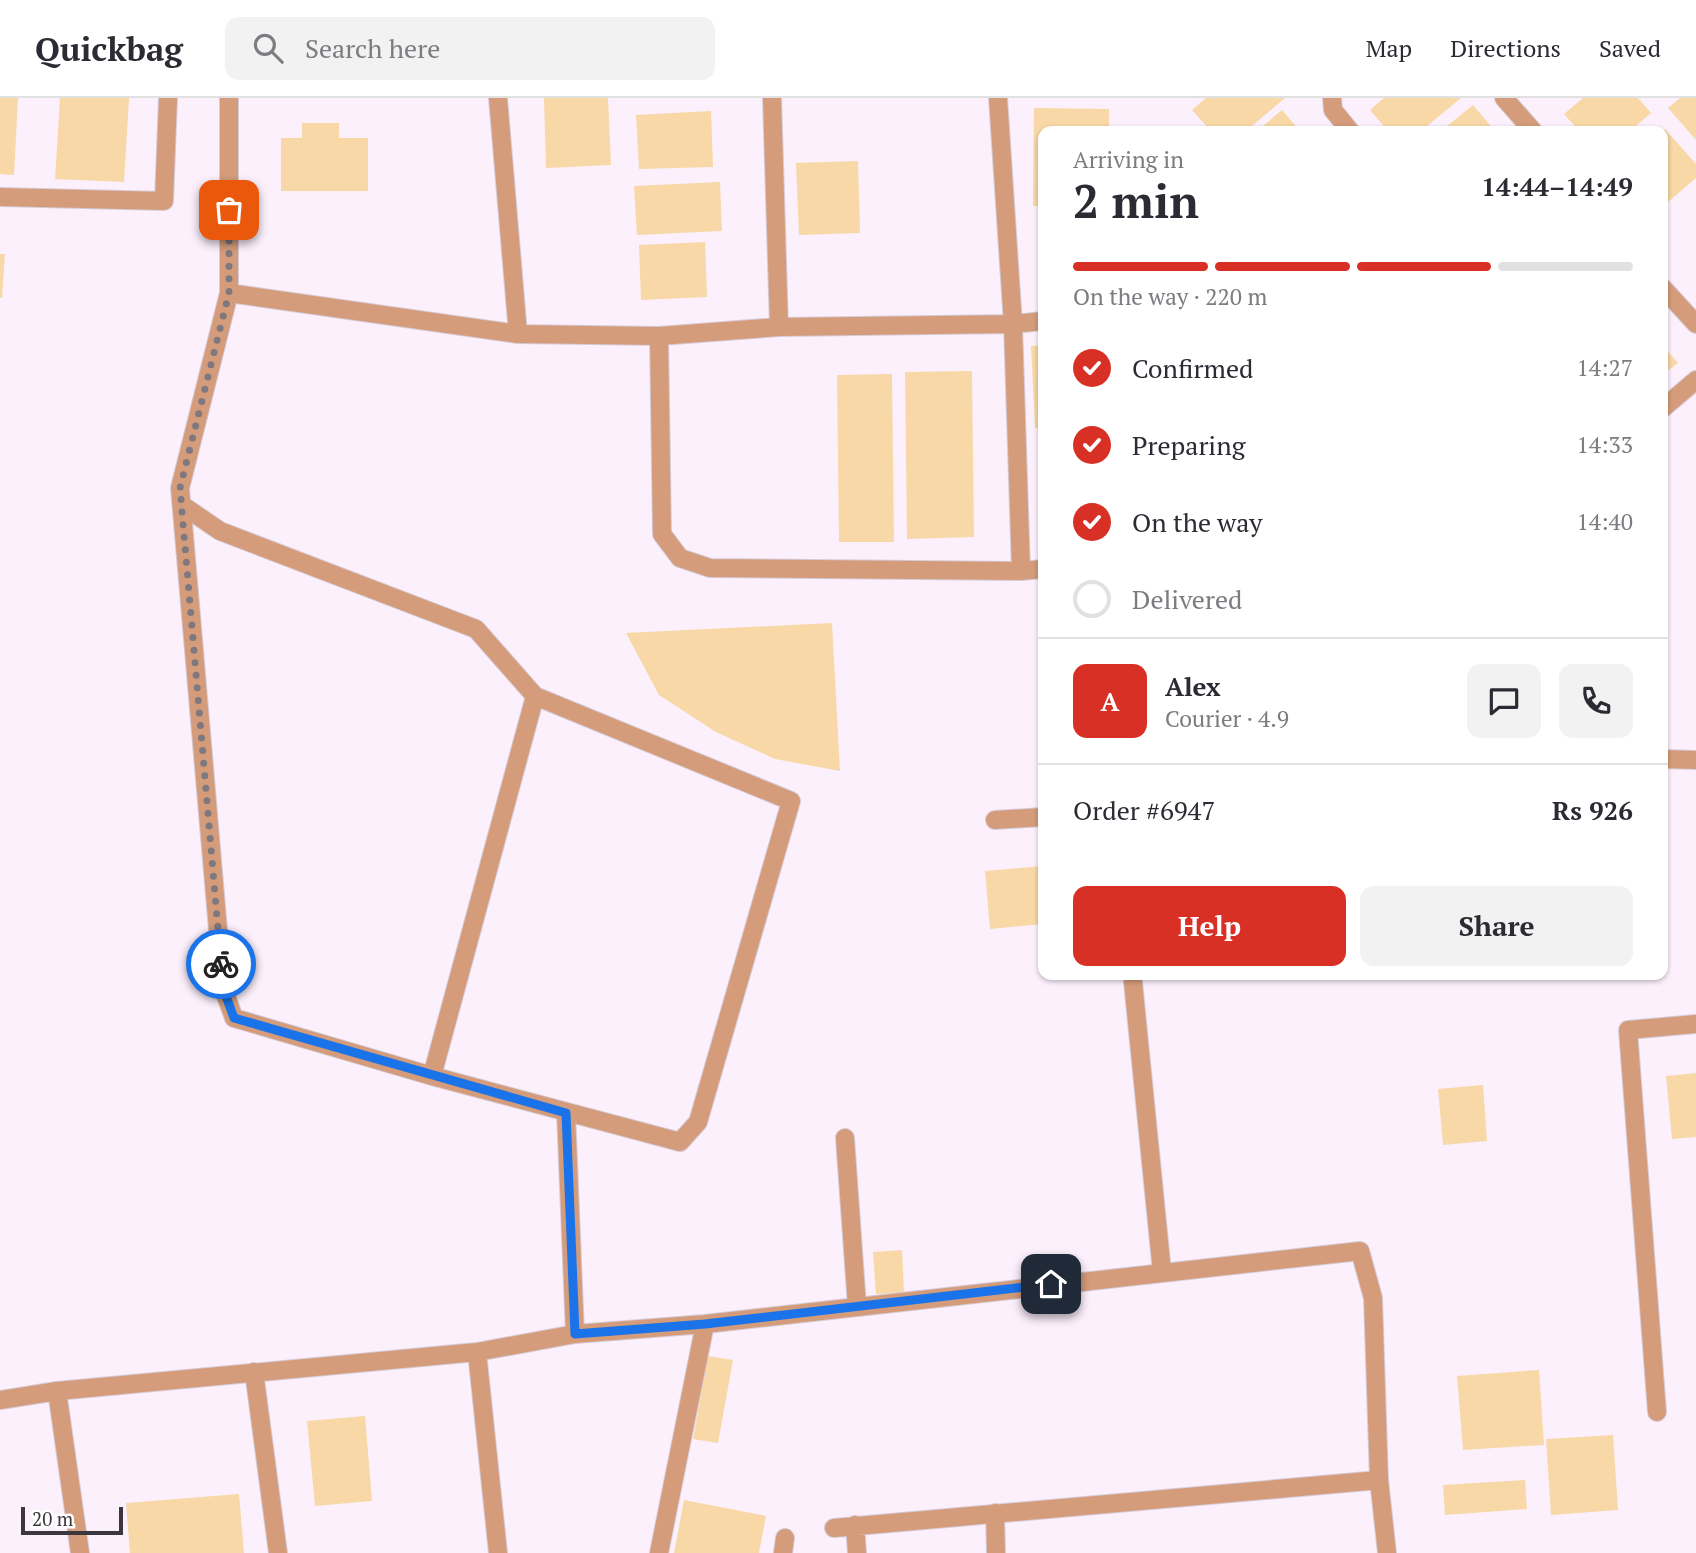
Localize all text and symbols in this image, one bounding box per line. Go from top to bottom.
search box [225,17,715,80]
text: Quickbag [35,27,183,70]
icon: search [249,29,287,67]
text: Search here [305,31,440,65]
text: Map [1366,32,1412,64]
text: Directions [1450,32,1561,64]
text: Saved [1599,32,1661,64]
text: Arriving in [1073,144,1184,175]
text: 14:44–14:49 [1481,169,1633,203]
text: 2 min [1073,170,1199,231]
pin [199,180,259,240]
icon: bag [210,191,248,229]
text: On the way · 220 m [1073,281,1267,312]
icon: check [1073,349,1111,387]
text: Confirmed [1132,351,1253,385]
text: 14:27 [1576,352,1633,383]
icon: check [1073,426,1111,464]
text: Preparing [1132,428,1245,462]
text: 14:33 [1576,429,1633,460]
icon: check [1073,503,1111,541]
text: On the way [1132,505,1263,539]
text: 14:40 [1576,506,1633,537]
text: Delivered [1132,582,1242,616]
button: chat [1467,664,1541,738]
button: phone [1559,664,1633,738]
text: Alex [1165,669,1221,703]
text: A [1101,684,1119,718]
text: Courier · 4.9 [1165,703,1289,734]
text: Order #6947 [1073,793,1215,827]
text: Rs 926 [1552,793,1633,827]
button: Help [1073,886,1346,966]
button: Share [1360,886,1633,966]
courier [186,929,256,999]
icon: bike [202,945,240,983]
pin [1021,1254,1081,1314]
icon: home [1032,1265,1070,1303]
scale bar [21,1504,122,1536]
text: 20 m [32,1506,73,1531]

